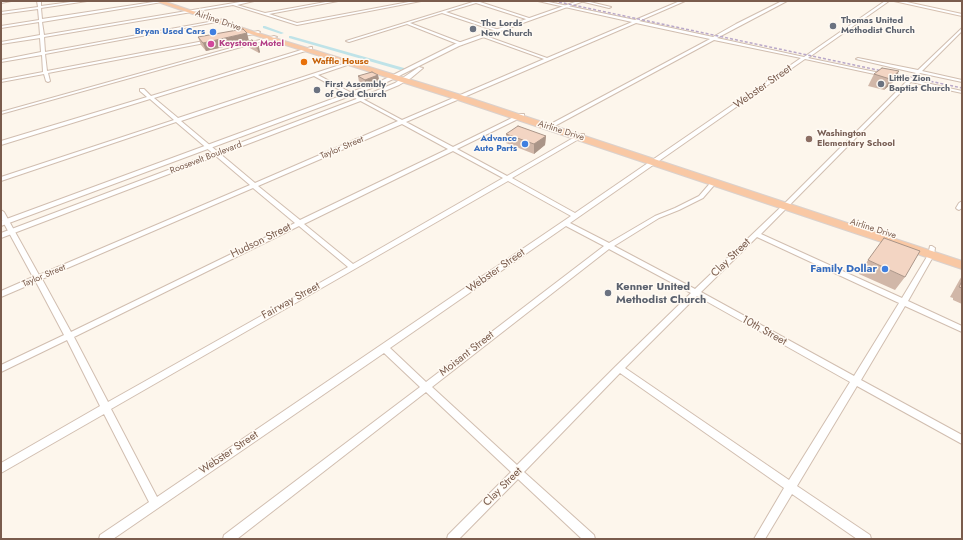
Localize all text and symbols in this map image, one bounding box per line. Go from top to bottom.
street label: Airline Drive [194,8,242,34]
place label: Thomas United Methodist Church [841,16,915,37]
place label: The Lords New Church [481,19,532,40]
marker: Thomas United Methodist Church [828,21,838,31]
marker: The Lords New Church [468,24,478,34]
place label: Bryan Used Cars [135,27,205,37]
marker: Bryan Used Cars [208,27,218,37]
marker: Keystone Motel [206,39,216,49]
place label: Keystone Motel [219,39,284,49]
marker: Waffle House [299,57,309,67]
place label: Waffle House [312,57,369,67]
street label: Webster Street [731,62,795,112]
place label: Little Zion Baptist Church [889,74,950,95]
marker: Little Zion Baptist Church [876,79,886,89]
place label: First Assembly of God Church [325,80,387,101]
marker: First Assembly of God Church [312,85,322,95]
street label: Airline Drive [537,118,585,144]
place label: Washington Elementary School [817,129,895,150]
street label: Taylor Street [319,134,365,162]
place label: Advance Auto Parts [474,134,517,155]
marker: Washington Elementary School [804,134,814,144]
street label: Roosevelt Boulevard [169,139,243,177]
marker: Advance Auto Parts [520,139,530,149]
street label: Airline Drive [849,216,897,242]
street label: Hudson Street [229,221,293,261]
street label: Clay Street [709,236,753,280]
street label: Webster Street [464,246,528,296]
street label: Taylor Street [21,262,67,290]
place label: Family Dollar [810,262,877,276]
marker: Family Dollar [880,264,890,274]
street label: Fairway Street [260,280,322,322]
place label: Kenner United Methodist Church [616,280,706,306]
marker: Kenner United Methodist Church [603,288,613,298]
street label: 10th Street [739,313,789,349]
street label: Moisant Street [437,329,497,379]
street label: Webster Street [197,429,261,477]
street label: Clay Street [481,465,525,509]

